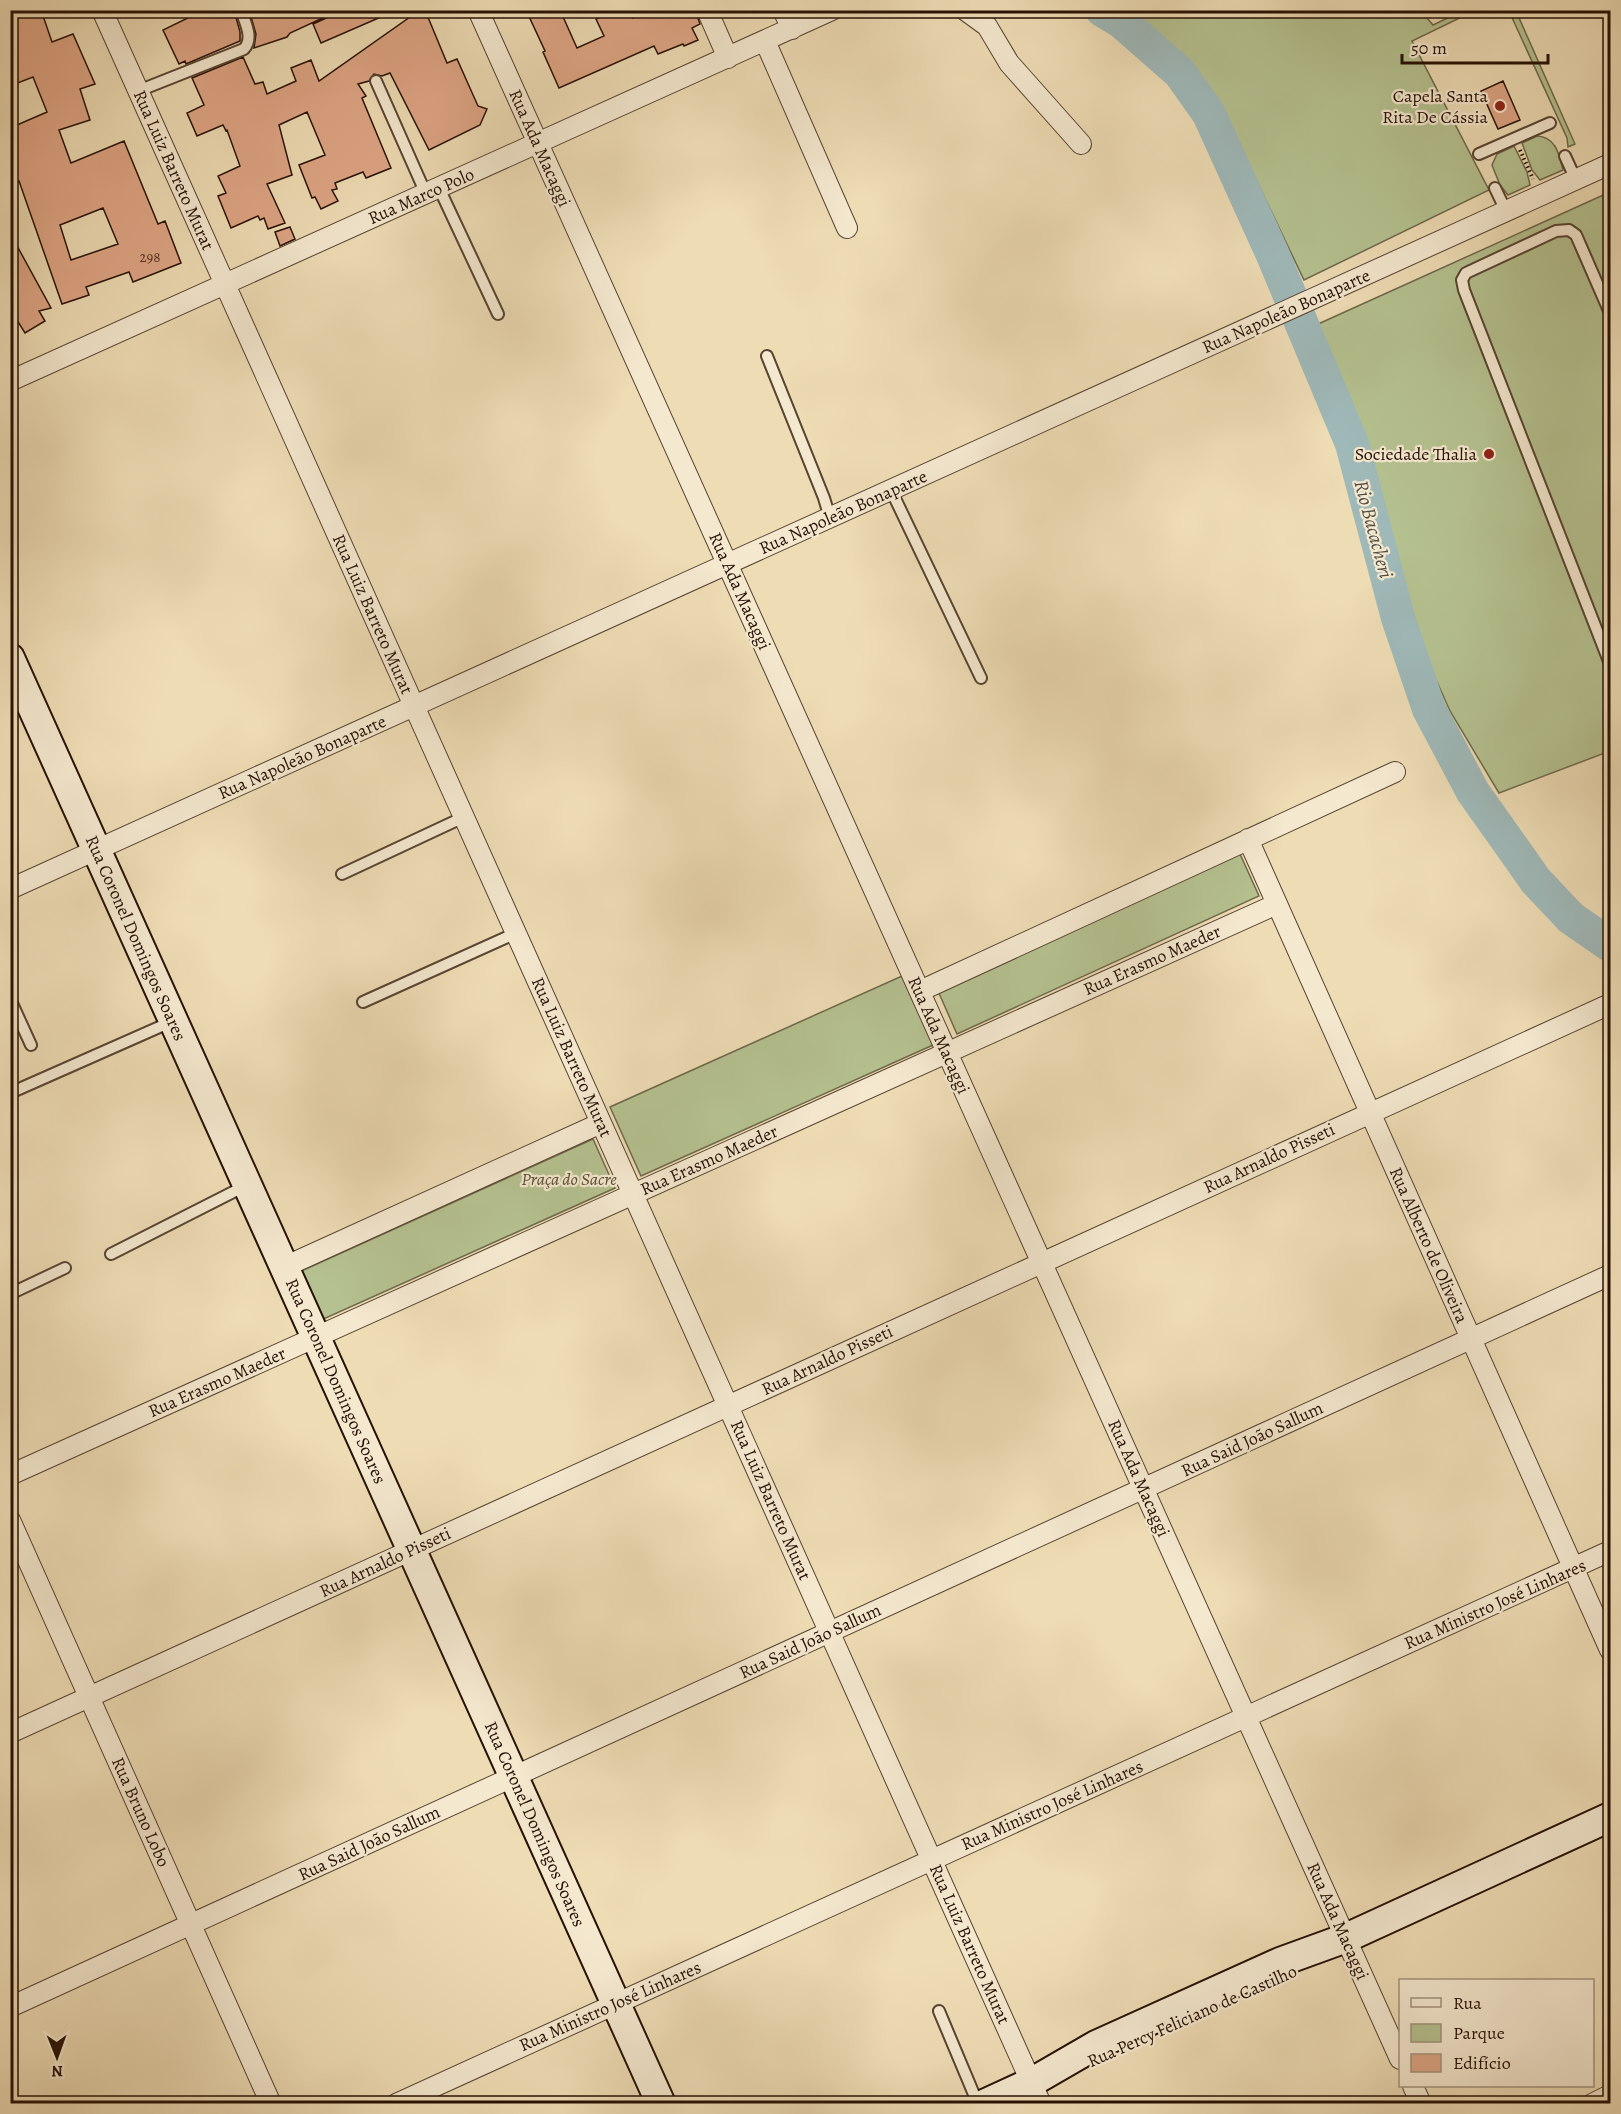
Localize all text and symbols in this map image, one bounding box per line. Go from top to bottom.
scale bar [1402,27,1548,65]
text: 50 m [1411,36,1447,60]
place label: Capela Santa Rita De Cássia [1382,84,1489,129]
street label: Rua Ada Macaggi [503,85,577,211]
street label: Rua Luiz Barreto Murat [128,86,220,254]
marker: Capela Santa Rita De Cássia [1493,99,1507,113]
street label: Rua Marco Polo [364,162,478,230]
house number: 298 [139,247,161,267]
street label: Rua Napoleão Bonaparte [1198,263,1374,359]
place label: Sociedade Thalia [1355,442,1478,466]
marker: Sociedade Thalia [1482,447,1496,461]
street label: Rua Napoleão Bonaparte [755,464,931,560]
water label: Rio Bacacheri [1347,477,1400,581]
street label: Rua Ada Macaggi [703,528,777,654]
street label: Rua Luiz Barreto Murat [327,530,419,698]
street label: Rua Napoleão Bonaparte [214,709,390,805]
street label: Rua Coronel Domingos Soares [80,832,192,1044]
street label: Rua Erasmo Maeder [1079,919,1225,1001]
street label: Rua Ada Macaggi [902,972,976,1098]
street label: Rua Luiz Barreto Murat [526,973,618,1141]
street label: Rua Arnaldo Pisseti [1199,1117,1339,1199]
street label: Rua Erasmo Maeder [636,1119,782,1201]
street label: Rua Alberto de Oliveira [1384,1163,1474,1327]
park label: Praça do Sacre [521,1167,617,1191]
street label: Rua Coronel Domingos Soares [280,1275,392,1487]
street label: Rua Arnaldo Pisseti [757,1319,897,1401]
street label: Rua Erasmo Maeder [144,1341,290,1423]
street label: Rua Said João Sallum [1177,1396,1327,1482]
street label: Rua Ada Macaggi [1102,1415,1176,1541]
street label: Rua Luiz Barreto Murat [725,1416,817,1584]
street label: Rua Arnaldo Pisseti [315,1521,455,1603]
street label: Rua Ministro José Linhares [1400,1553,1590,1655]
street label: Rua Said João Sallum [735,1598,885,1684]
street label: Rua Coronel Domingos Soares [479,1718,591,1930]
street label: Rua Bruno Lobo [106,1753,176,1871]
street label: Rua Ministro José Linhares [957,1754,1147,1856]
street label: Rua Said João Sallum [294,1800,444,1886]
street label: Rua Ada Macaggi [1301,1858,1375,1984]
street label: Rua Luiz Barreto Murat [924,1860,1016,2028]
street label: Rua Ministro José Linhares [515,1955,705,2057]
street label: Rua Percy Feliciano de Castilho [1083,1959,1301,2073]
legend [1399,1979,1594,2087]
text: Rua [1453,1991,1482,2015]
text: Parque [1453,2021,1505,2045]
north arrow [27,2027,87,2087]
text: Edifício [1453,2051,1511,2075]
text: N [51,2060,63,2082]

